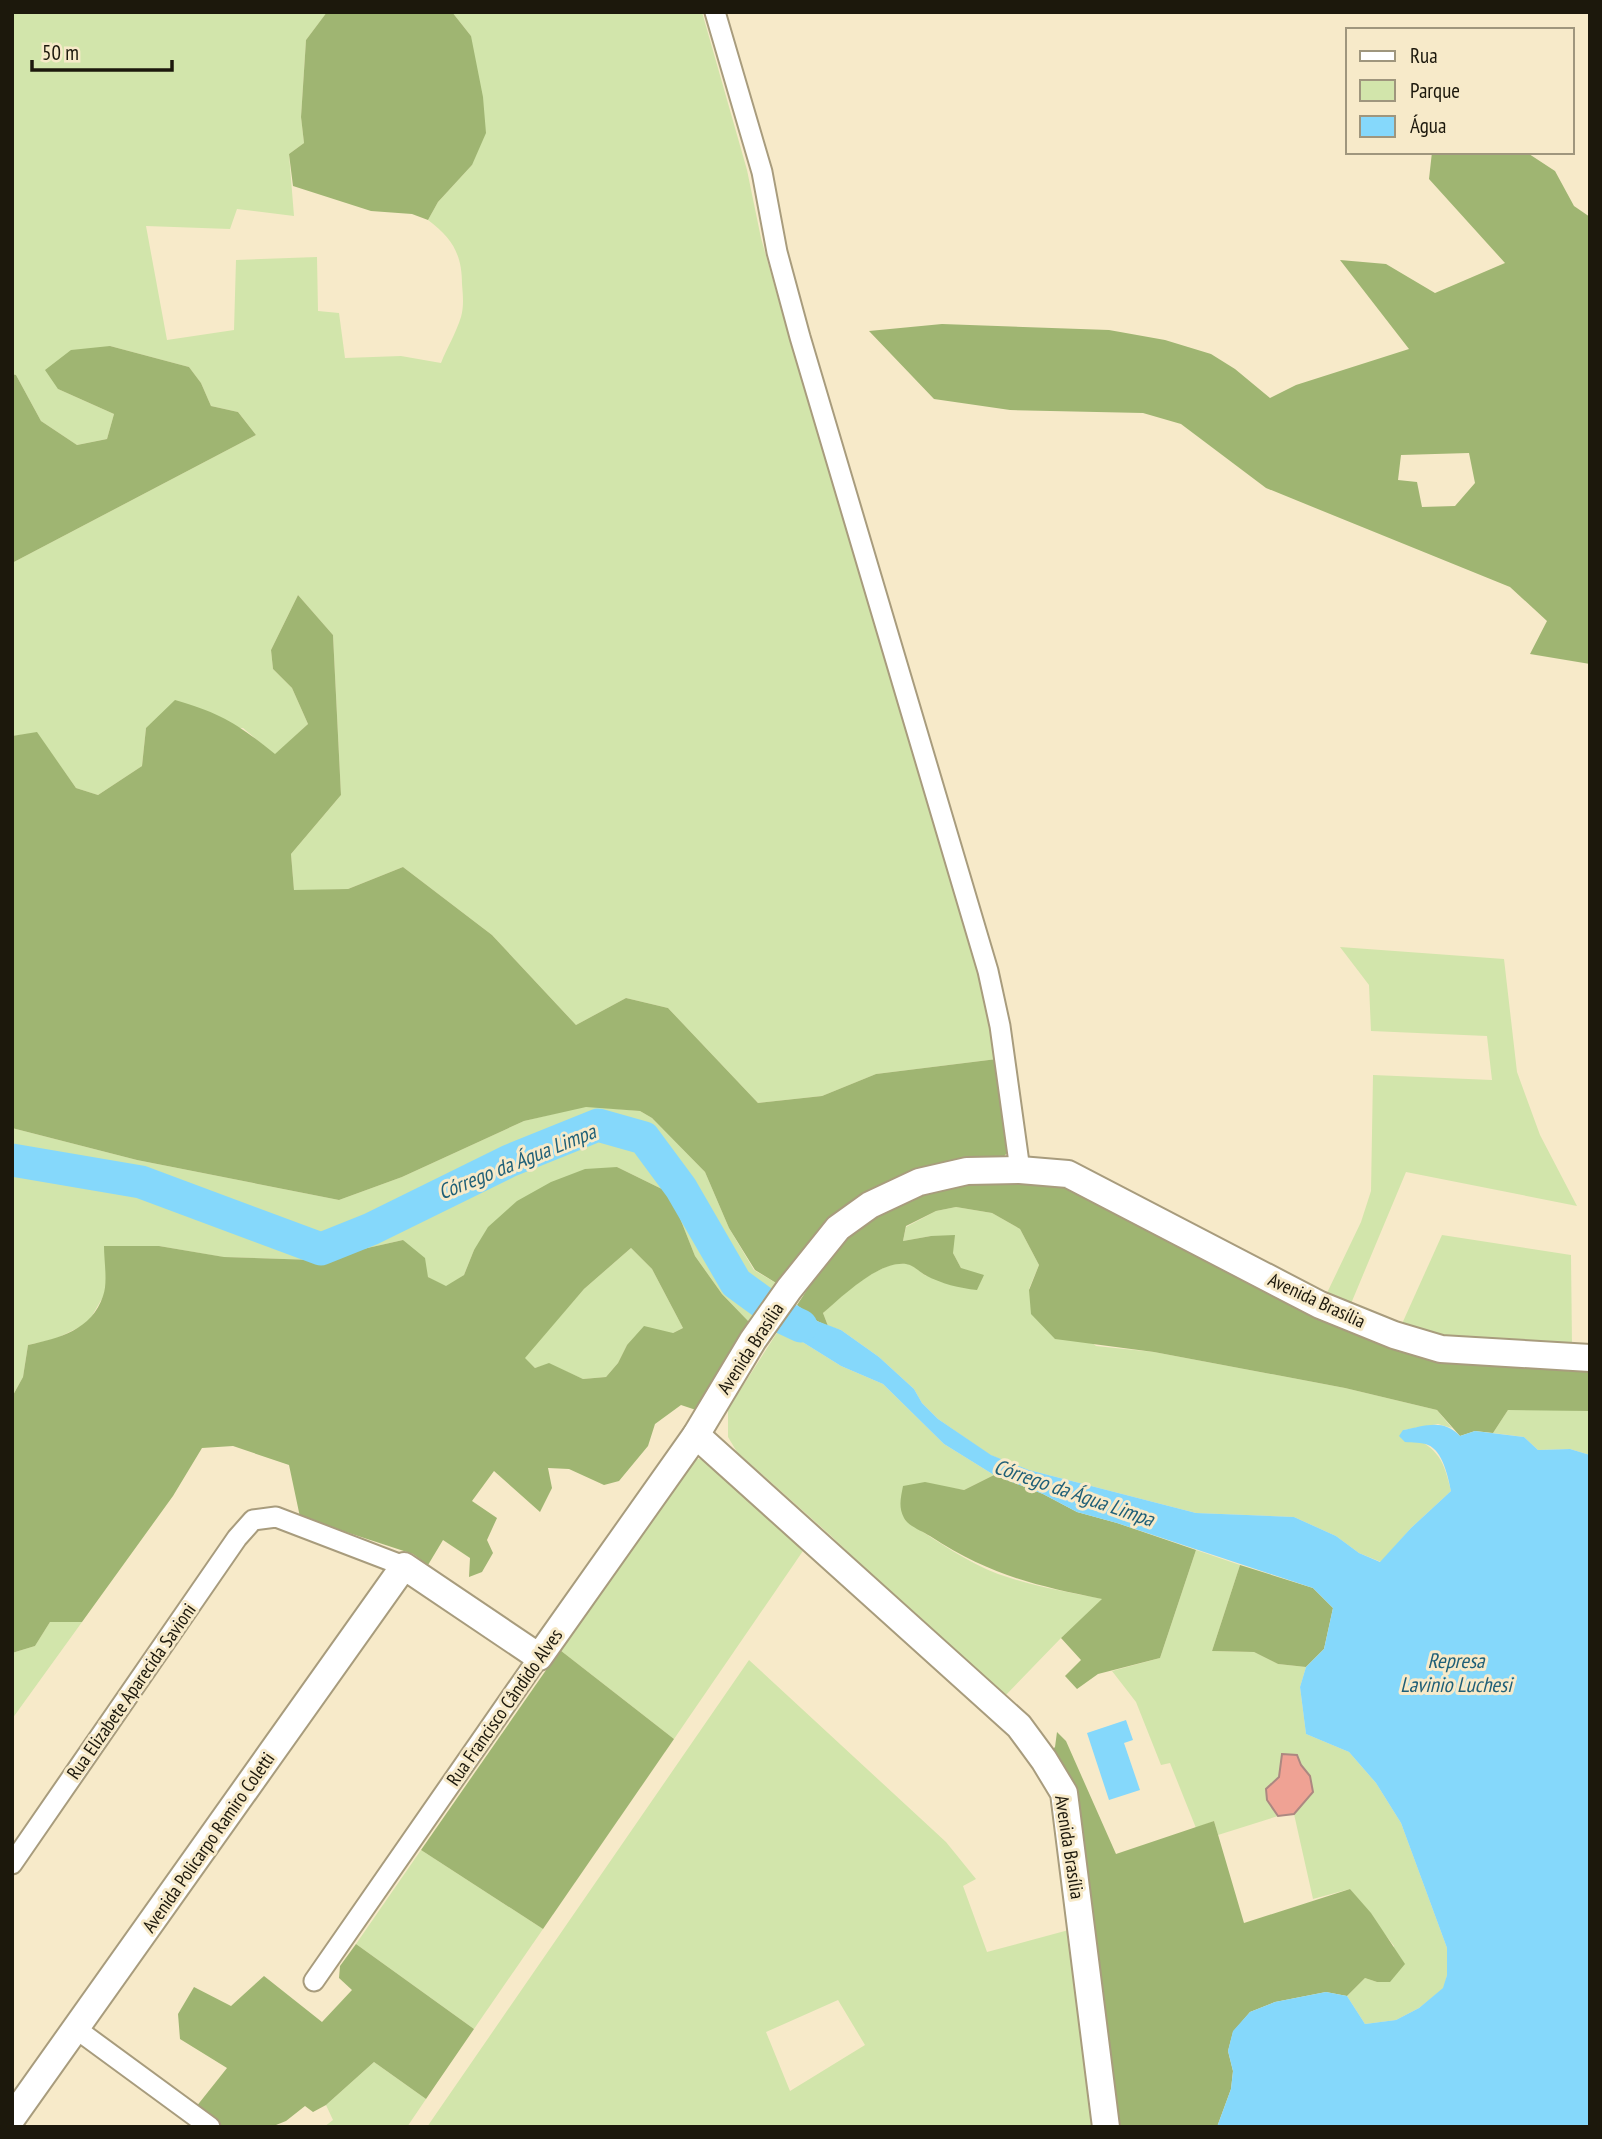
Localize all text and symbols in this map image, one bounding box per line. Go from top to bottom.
scale bar [32,28,172,72]
legend [1346,28,1574,154]
text: 50 m [42,39,79,66]
text: Rua [1410,42,1438,69]
text: Parque [1410,77,1460,104]
text: Água [1410,112,1446,139]
water label: Córrego da Água Limpa [434,1117,601,1205]
street label: Avenida Brasília [1265,1267,1369,1333]
street label: Avenida Brasília [712,1298,788,1398]
water label: Córrego da Água Limpa [991,1453,1159,1533]
street label: Rua Elizabete Aparecida Savioni [61,1598,201,1784]
street label: Rua Francisco Cândido Alves [441,1624,567,1790]
water label: Represa Lavinio Luchesi [1400,1647,1514,1698]
street label: Avenida Policarpo Ramiro Coletti [137,1747,279,1937]
street label: Avenida Brasília [1050,1794,1090,1900]

